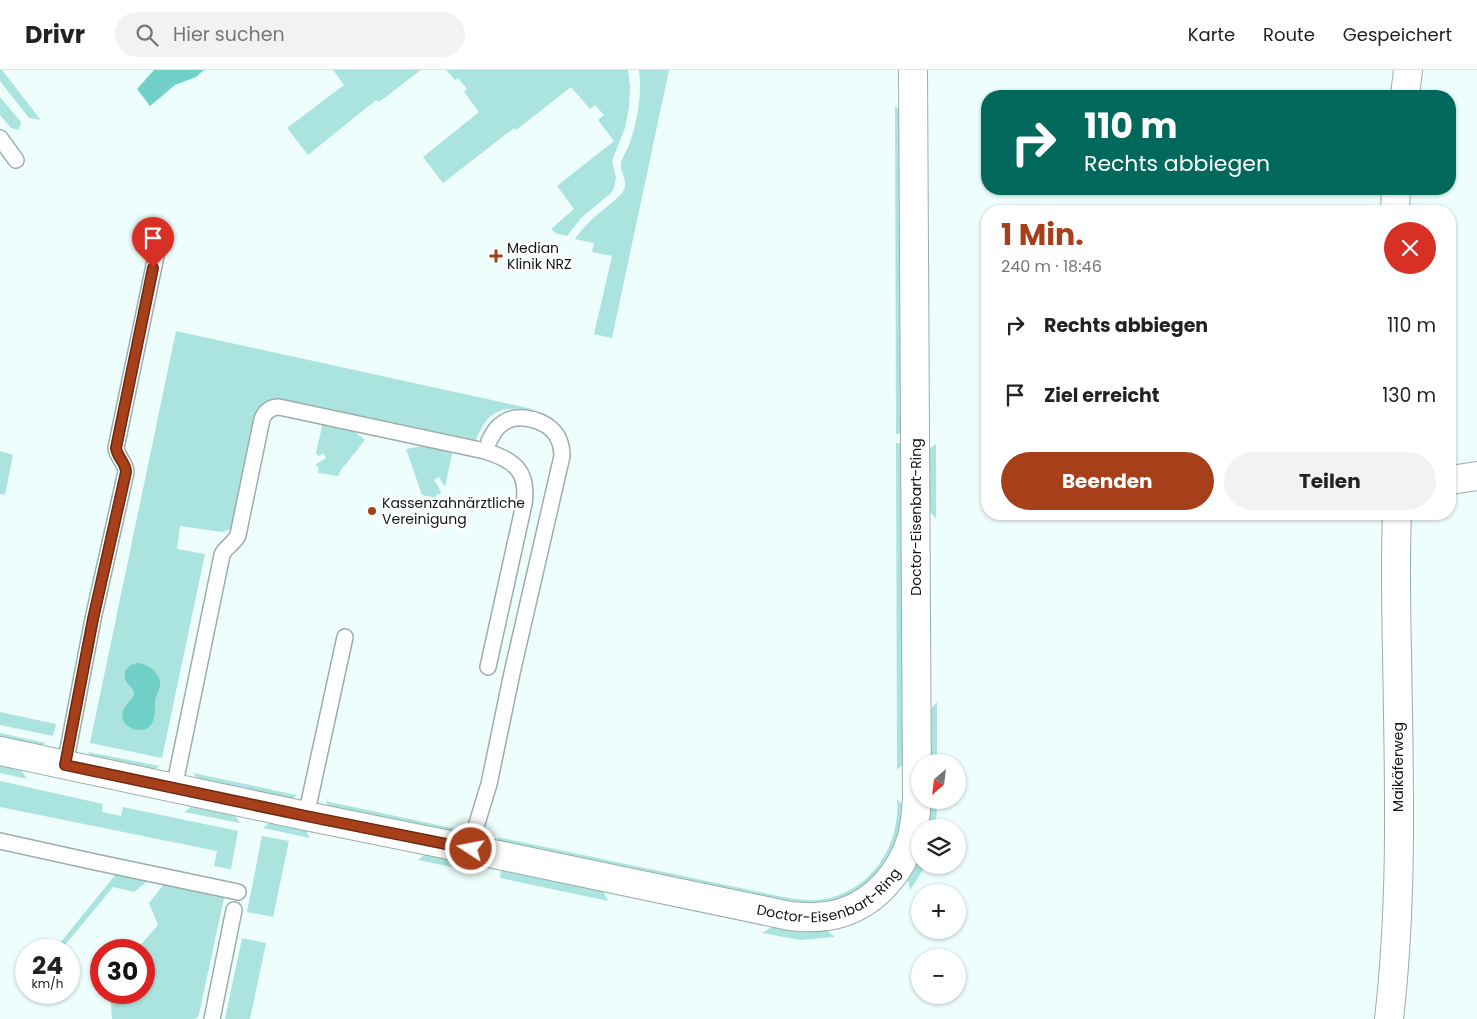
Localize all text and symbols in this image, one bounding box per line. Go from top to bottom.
search box [115,12,465,57]
text: Drivr [25,18,85,51]
icon: search [133,21,161,49]
text: Hier suchen [173,21,285,48]
text: Karte [1188,22,1235,47]
text: Route [1263,22,1315,47]
text: Gespeichert [1343,22,1452,47]
text: 110 m [1084,101,1178,150]
icon: right [1001,110,1066,175]
text: Rechts abbiegen [1084,148,1270,179]
text: 1 Min. [1001,213,1084,256]
pin [132,217,174,268]
button: close [1384,222,1436,274]
icon: arrive [139,224,167,252]
place label: Median Klinik NRZ [507,238,572,274]
marker: Median Klinik NRZ [489,249,503,263]
text: 240 m · 18:46 [1001,255,1102,278]
icon: right [1001,311,1029,339]
text: Rechts abbiegen [1044,312,1208,339]
text: 110 m [1387,312,1436,339]
icon: arrive [1001,381,1029,409]
text: Ziel erreicht [1044,382,1160,409]
text: 130 m [1382,382,1436,409]
street label: Doctor-Eisenbart-Ring [906,438,926,596]
button: Beenden [1001,452,1214,510]
button: Teilen [1224,452,1436,510]
place label: Kassenzahnärztliche Vereinigung [382,493,525,529]
marker: Kassenzahnärztliche Vereinigung [366,505,378,517]
street label: Maikäferweg [1388,722,1408,812]
north arrow [911,754,966,809]
map controls [911,754,966,1004]
button: layers [911,819,966,874]
position arrow [444,822,496,874]
street label: Doctor-Eisenbart-Ring [755,864,905,927]
button: + [911,884,966,939]
speed limit sign: 30 [90,939,155,1004]
text: 24 [32,948,63,983]
button: − [911,949,966,1004]
text: km/h [32,975,63,992]

